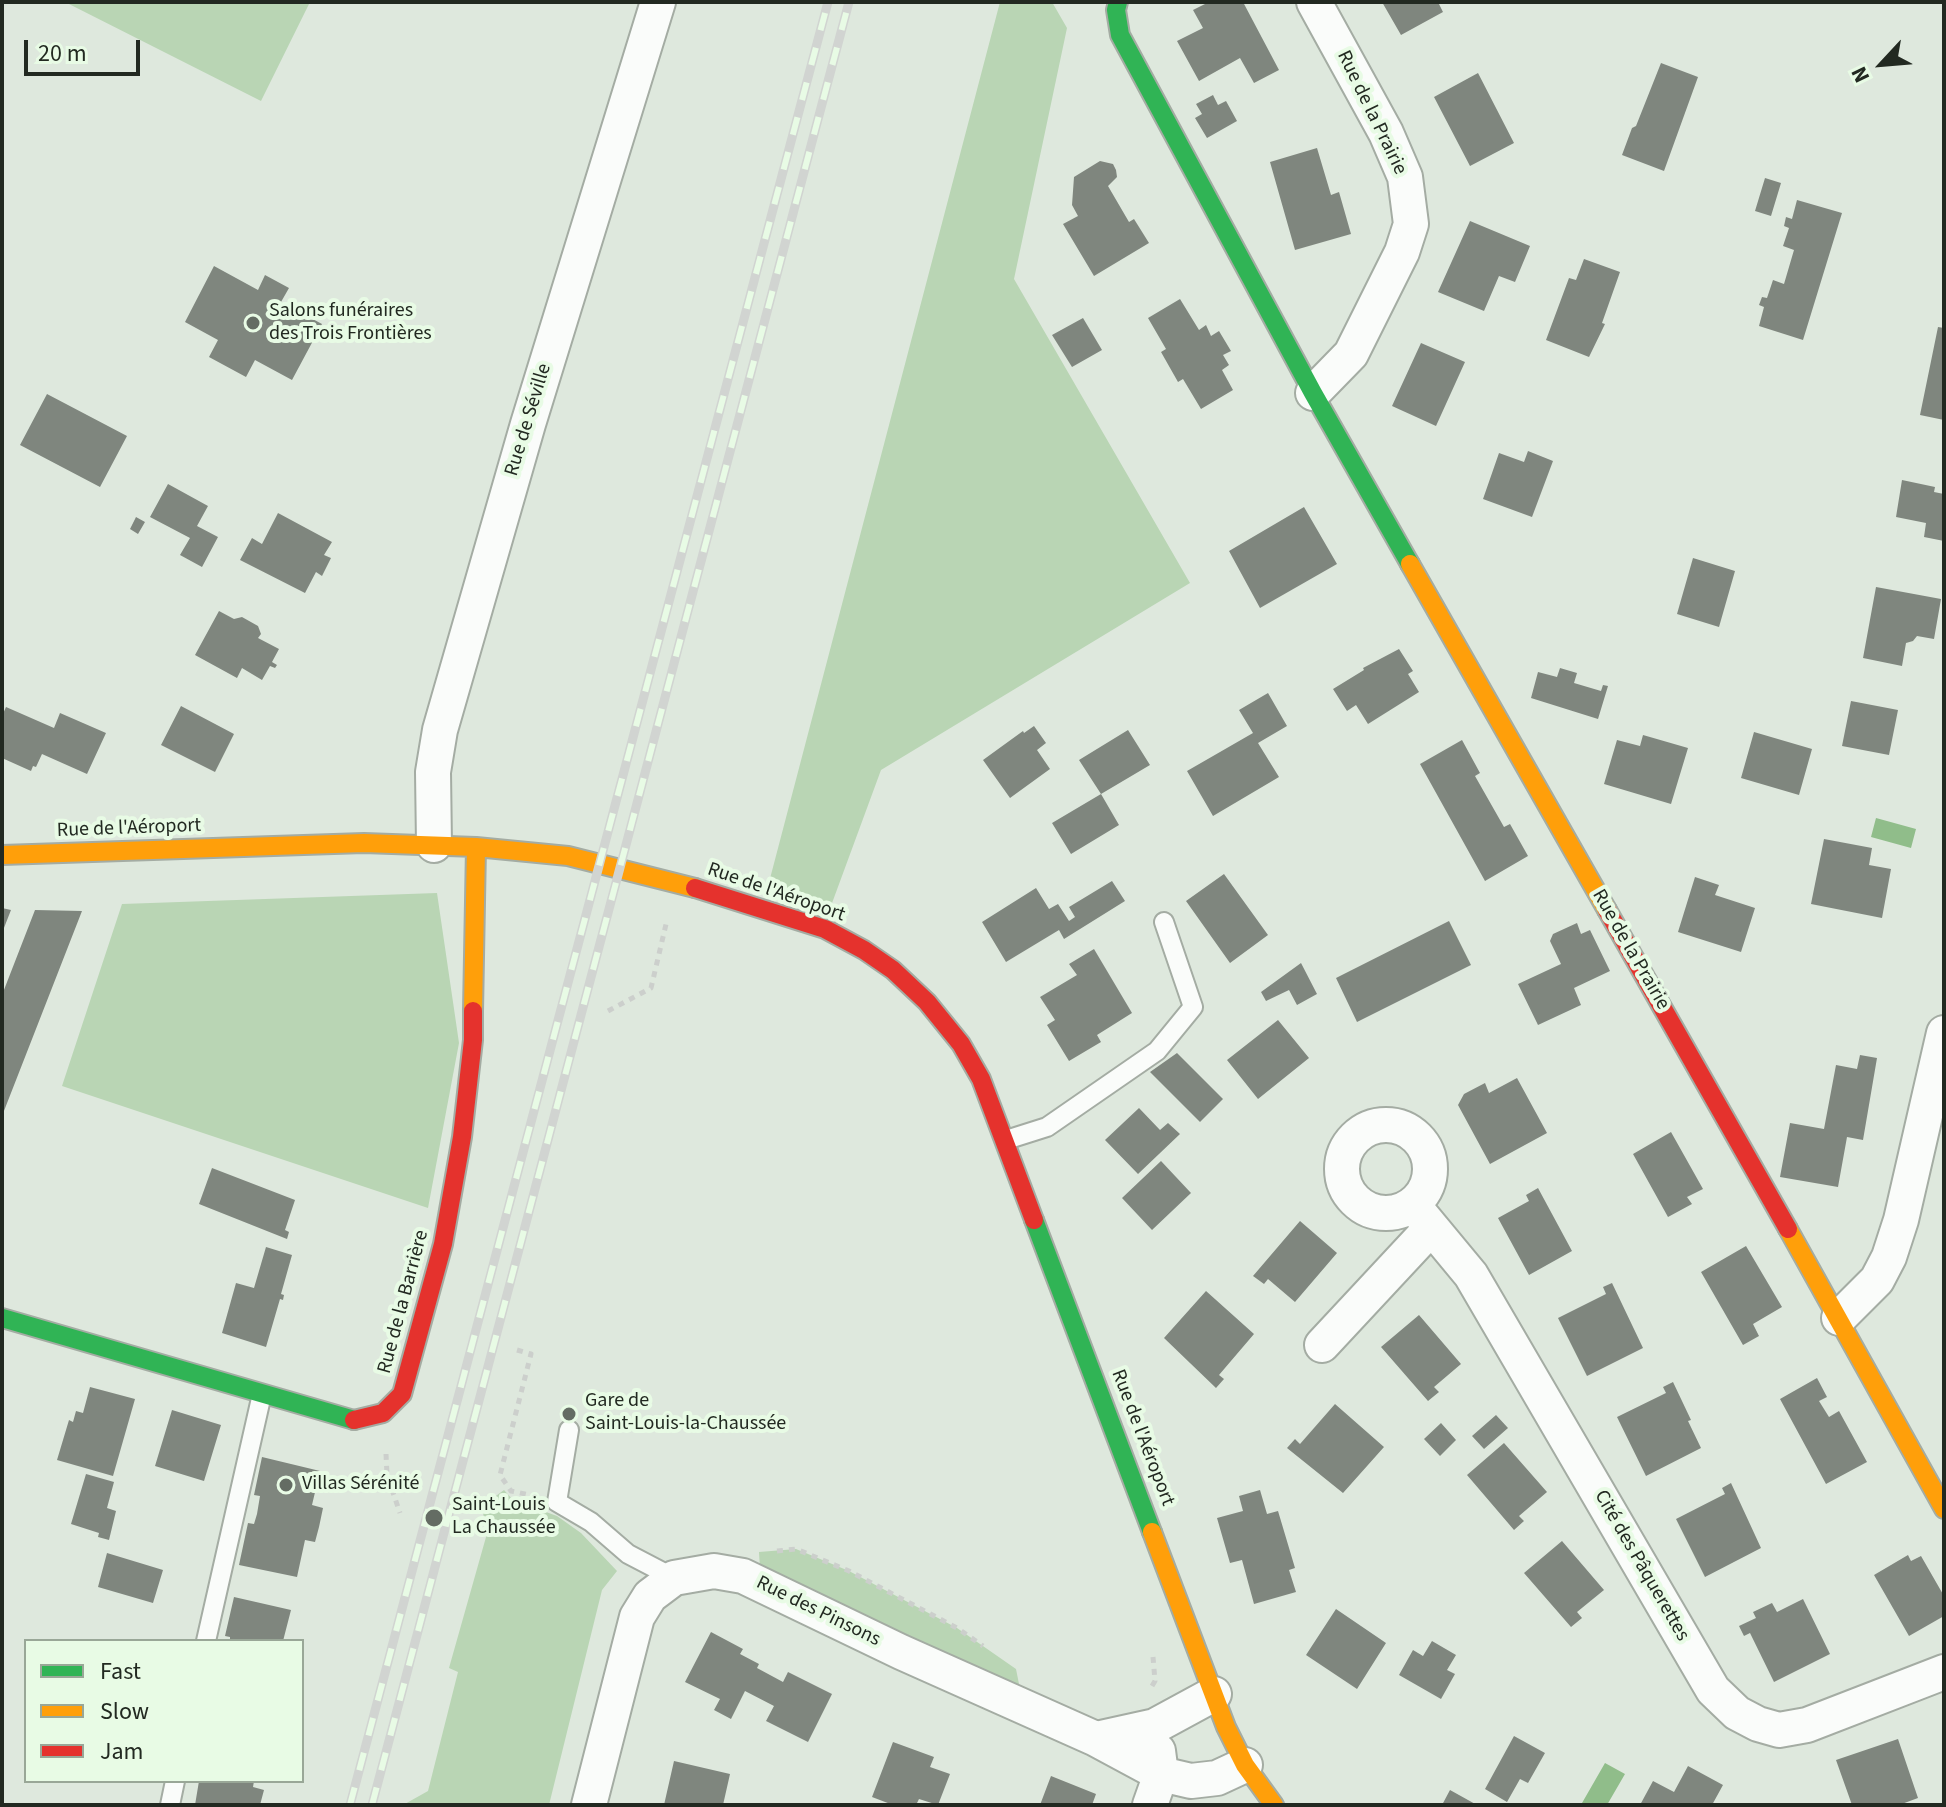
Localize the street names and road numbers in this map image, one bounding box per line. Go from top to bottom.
street label: Rue de la Prairie [1331,47,1411,179]
street label: Rue de Séville [501,361,557,479]
street label: Rue de l'Aéroport [57,814,201,844]
street label: Rue de l'Aéroport [704,858,848,928]
street label: Rue de la Prairie [1586,886,1674,1014]
street label: Rue de la Barrière [373,1228,435,1376]
street label: Rue de l'Aéroport [1105,1366,1179,1510]
street label: Cité des Pâquerettes [1588,1486,1694,1646]
street label: Rue des Pinsons [752,1572,884,1652]

